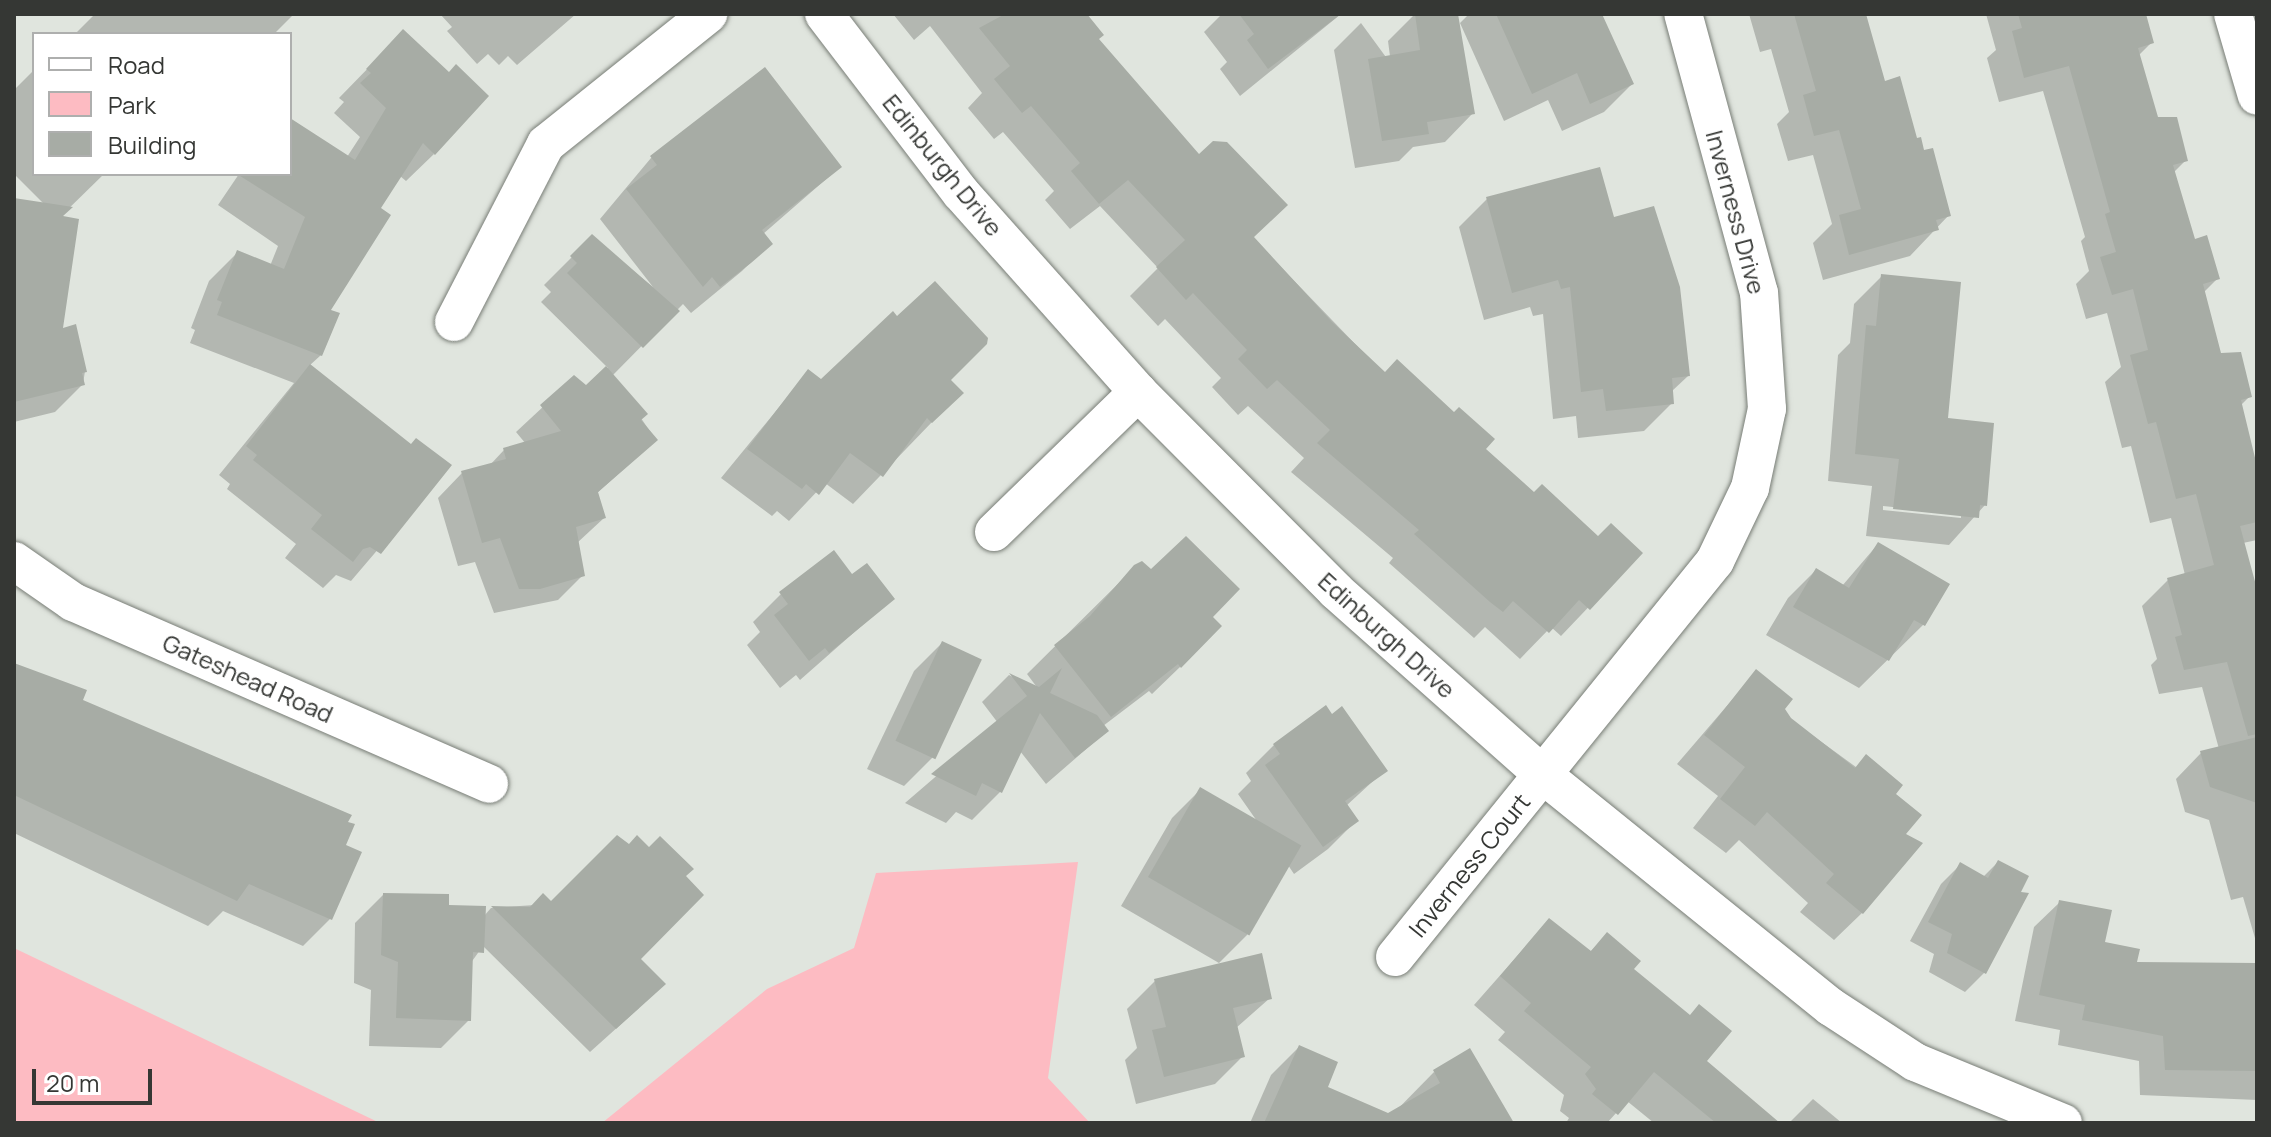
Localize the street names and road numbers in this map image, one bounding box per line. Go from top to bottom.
street label: Edinburgh Drive [877,88,1009,242]
street label: Inverness Drive [1700,127,1772,297]
street label: Edinburgh Drive [1313,566,1461,704]
street label: Gateshead Road [158,628,338,728]
street label: Inverness Court [1402,787,1536,943]

